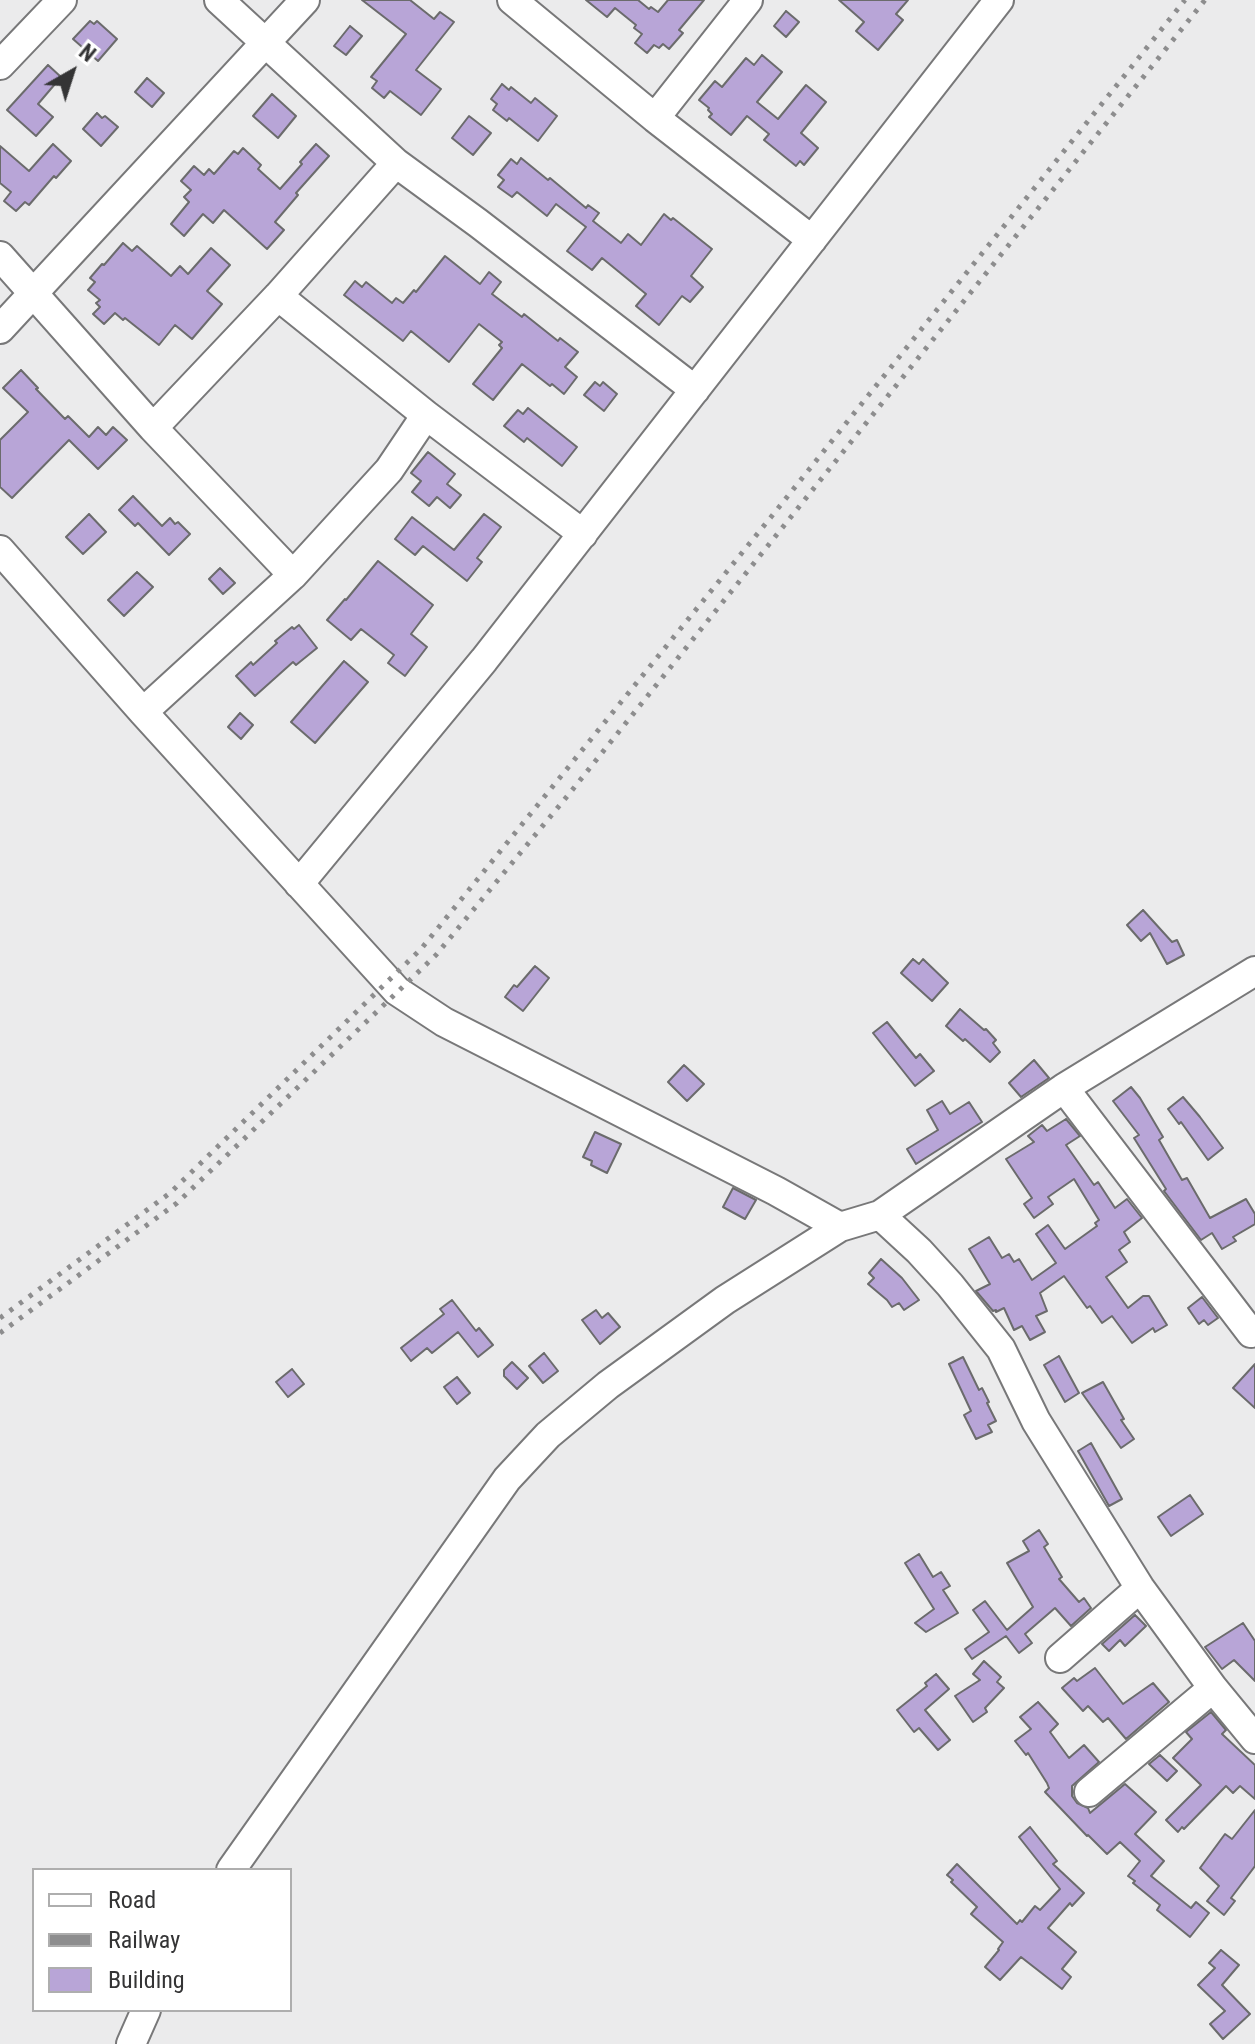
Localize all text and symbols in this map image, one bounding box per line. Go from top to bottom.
north arrow [32,32,112,112]
text: N [74,39,101,67]
legend [32,1868,292,2012]
text: Road [108,1886,156,1914]
text: Railway [108,1926,180,1954]
text: Building [108,1966,185,1994]

